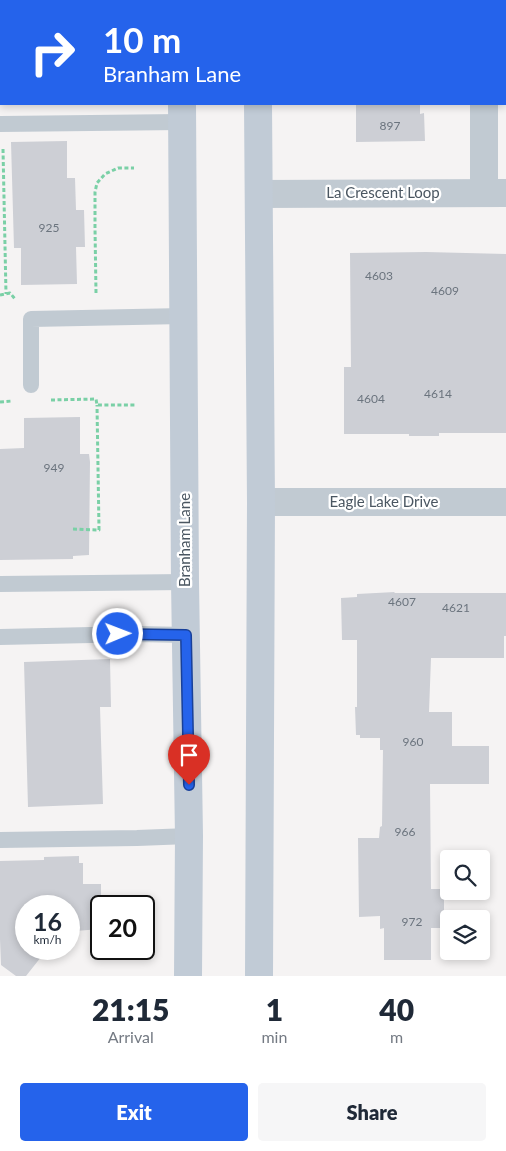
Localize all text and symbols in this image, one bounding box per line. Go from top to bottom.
text: 10 m [103,18,181,60]
icon: right [20,20,85,85]
text: Branham Lane [103,60,241,87]
house number: 897 [380,118,400,133]
street label: La Crescent Loop [326,183,440,201]
house number: 925 [39,220,59,235]
house number: 4603 [365,268,393,283]
house number: 4609 [431,283,459,298]
house number: 4614 [424,386,452,401]
house number: 4604 [357,391,385,406]
house number: 949 [44,460,64,475]
street label: Eagle Lake Drive [330,492,439,510]
street label: Branham Lane [175,493,193,587]
house number: 4607 [388,594,416,609]
house number: 4621 [442,600,470,615]
position arrow [91,607,143,659]
pin [168,734,210,785]
house number: 960 [403,734,423,749]
icon: arrive [175,741,203,769]
house number: 966 [395,824,415,839]
map controls [440,850,490,960]
button: search [440,850,490,900]
speed limit sign: 20 [90,895,155,960]
text: 16 [33,906,62,936]
button: layers [440,910,490,960]
house number: 972 [402,914,422,929]
text: km/h [33,932,62,947]
text: 21:15 [92,991,169,1027]
text: 1 [266,991,283,1027]
text: 40 [379,991,414,1027]
text: Arrival [108,1027,154,1046]
text: min [261,1027,287,1046]
text: m [390,1027,403,1046]
button: Exit [20,1083,248,1141]
button: Share [258,1083,486,1141]

